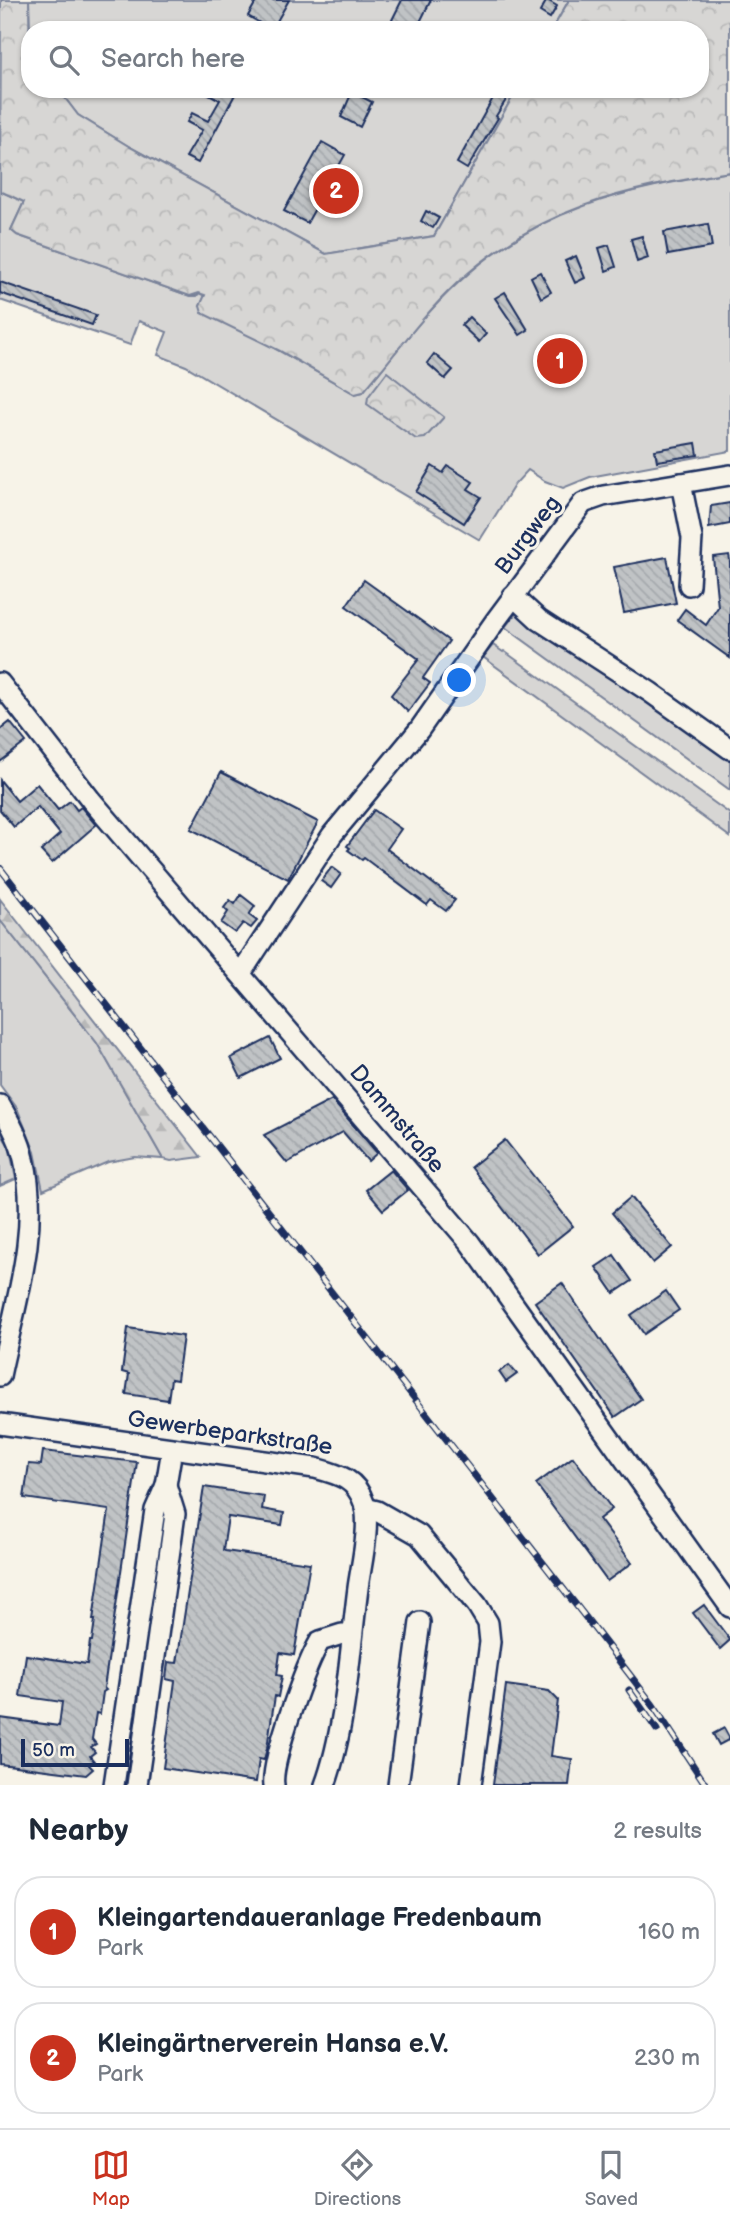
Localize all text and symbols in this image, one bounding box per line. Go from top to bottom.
search box [21,21,709,98]
icon: search [45,41,83,79]
text: Search here [101,44,245,75]
pin: 2 [313,165,359,217]
pin: 1 [537,335,583,387]
street label: Burgweg [489,490,567,580]
your location [442,663,476,697]
street label: Dammstraße [343,1059,451,1179]
street label: Gewerbeparkstraße [126,1405,334,1461]
scale bar [21,1736,130,1768]
text: 50 m [32,1739,75,1762]
text: Nearby [28,1813,128,1849]
text: 2 results [613,1817,702,1845]
text: Kleingartendaueranlage Fredenbaum [97,1903,542,1934]
text: 1 [48,1918,58,1946]
text: 160 m [638,1918,700,1946]
text: Park [97,1934,143,1962]
text: Kleingärtnerverein Hansa e.V. [97,2029,448,2060]
text: 2 [46,2044,60,2072]
text: 230 m [634,2044,700,2072]
text: Park [97,2060,143,2088]
tab: Map [92,2146,130,2211]
tab: Directions [314,2146,401,2211]
tab: Saved [585,2146,638,2211]

